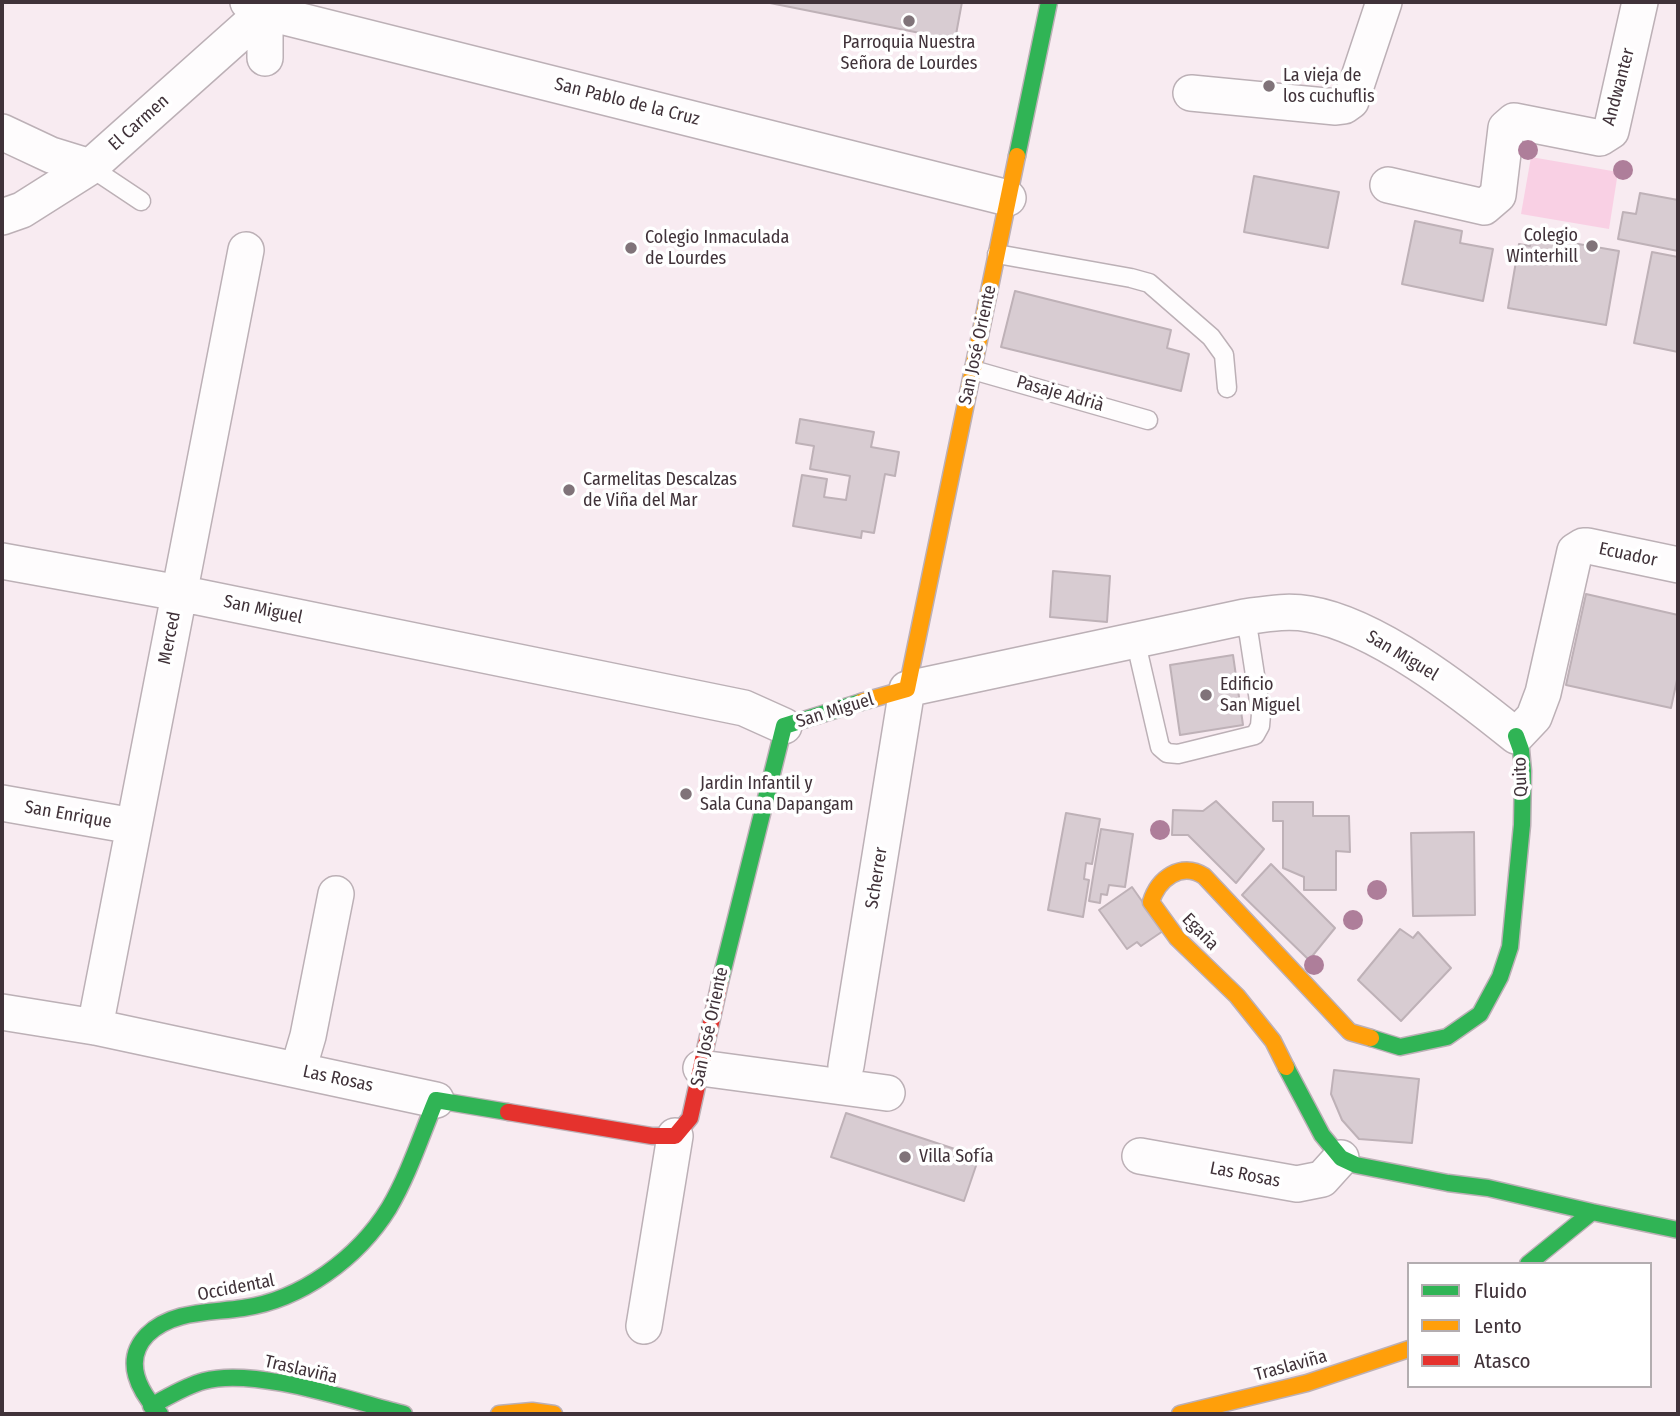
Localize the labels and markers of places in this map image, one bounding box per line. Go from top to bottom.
marker: Parroquia Nuestra Señora de Lourdes [901,13,917,29]
place label: Parroquia Nuestra Señora de Lourdes [841,32,977,74]
place label: La vieja de los cuchuflis [1283,65,1375,108]
marker: La vieja de los cuchuflis [1261,78,1277,94]
place label: Colegio Winterhill [1506,225,1578,268]
place label: Colegio Inmaculada de Lourdes [645,227,789,270]
marker: Colegio Winterhill [1584,238,1600,254]
marker: Colegio Inmaculada de Lourdes [623,240,639,256]
place label: Carmelitas Descalzas de Viña del Mar [583,469,737,512]
marker: Carmelitas Descalzas de Viña del Mar [561,482,577,498]
place label: Edificio San Miguel [1220,674,1300,716]
marker: Edificio San Miguel [1198,687,1214,703]
place label: Jardin Infantil y Sala Cuna Dapangam [700,773,854,816]
marker: Jardin Infantil y Sala Cuna Dapangam [678,786,694,802]
place label: Villa Sofía [919,1146,994,1168]
marker: Villa Sofía [897,1149,913,1165]

